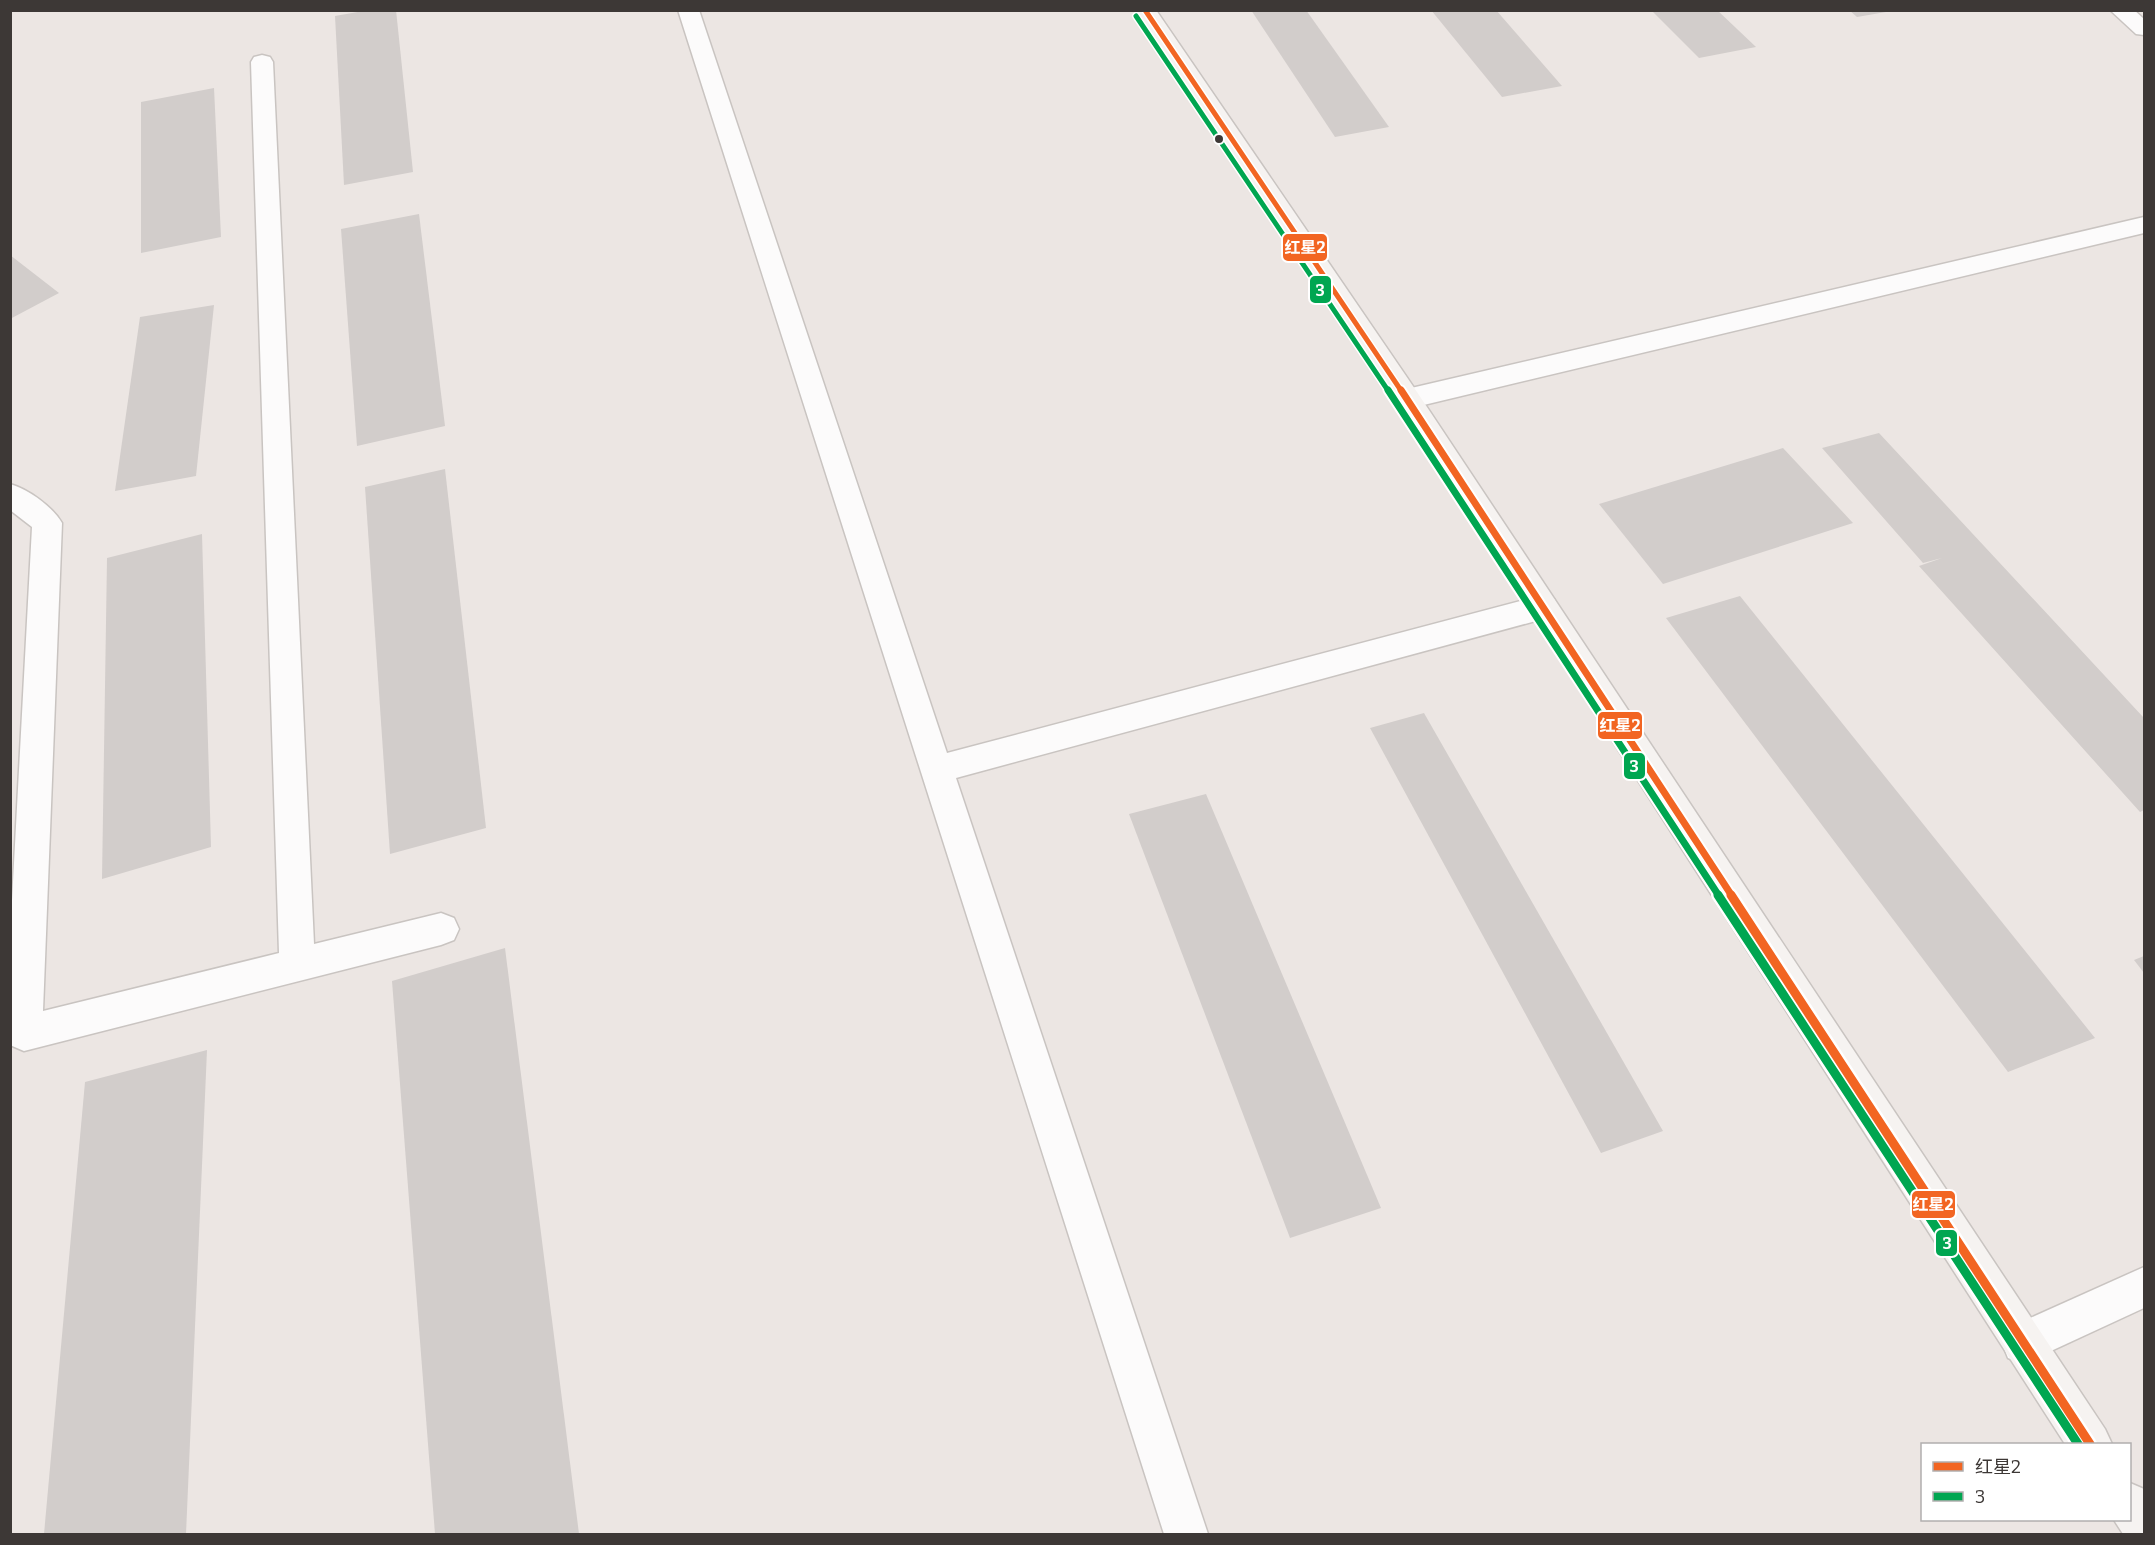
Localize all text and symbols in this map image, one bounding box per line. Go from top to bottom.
unlabelled marker [1213,133,1225,145]
line badge: 红星2 [1282,233,1328,262]
text: 红星2 [1284,238,1326,257]
line badge: 3 [1309,275,1332,304]
text: 3 [1315,281,1325,300]
line badge: 红星2 [1597,711,1643,740]
text: 红星2 [1599,716,1641,735]
line badge: 3 [1623,752,1646,780]
text: 3 [1629,757,1639,776]
line badge: 红星2 [1911,1190,1956,1219]
text: 红星2 [1912,1195,1954,1214]
line badge: 3 [1935,1229,1958,1257]
text: 3 [1942,1234,1952,1253]
legend [1921,1443,2131,1521]
text: 红星2 [1975,1456,2021,1478]
text: 3 [1975,1486,1985,1508]

